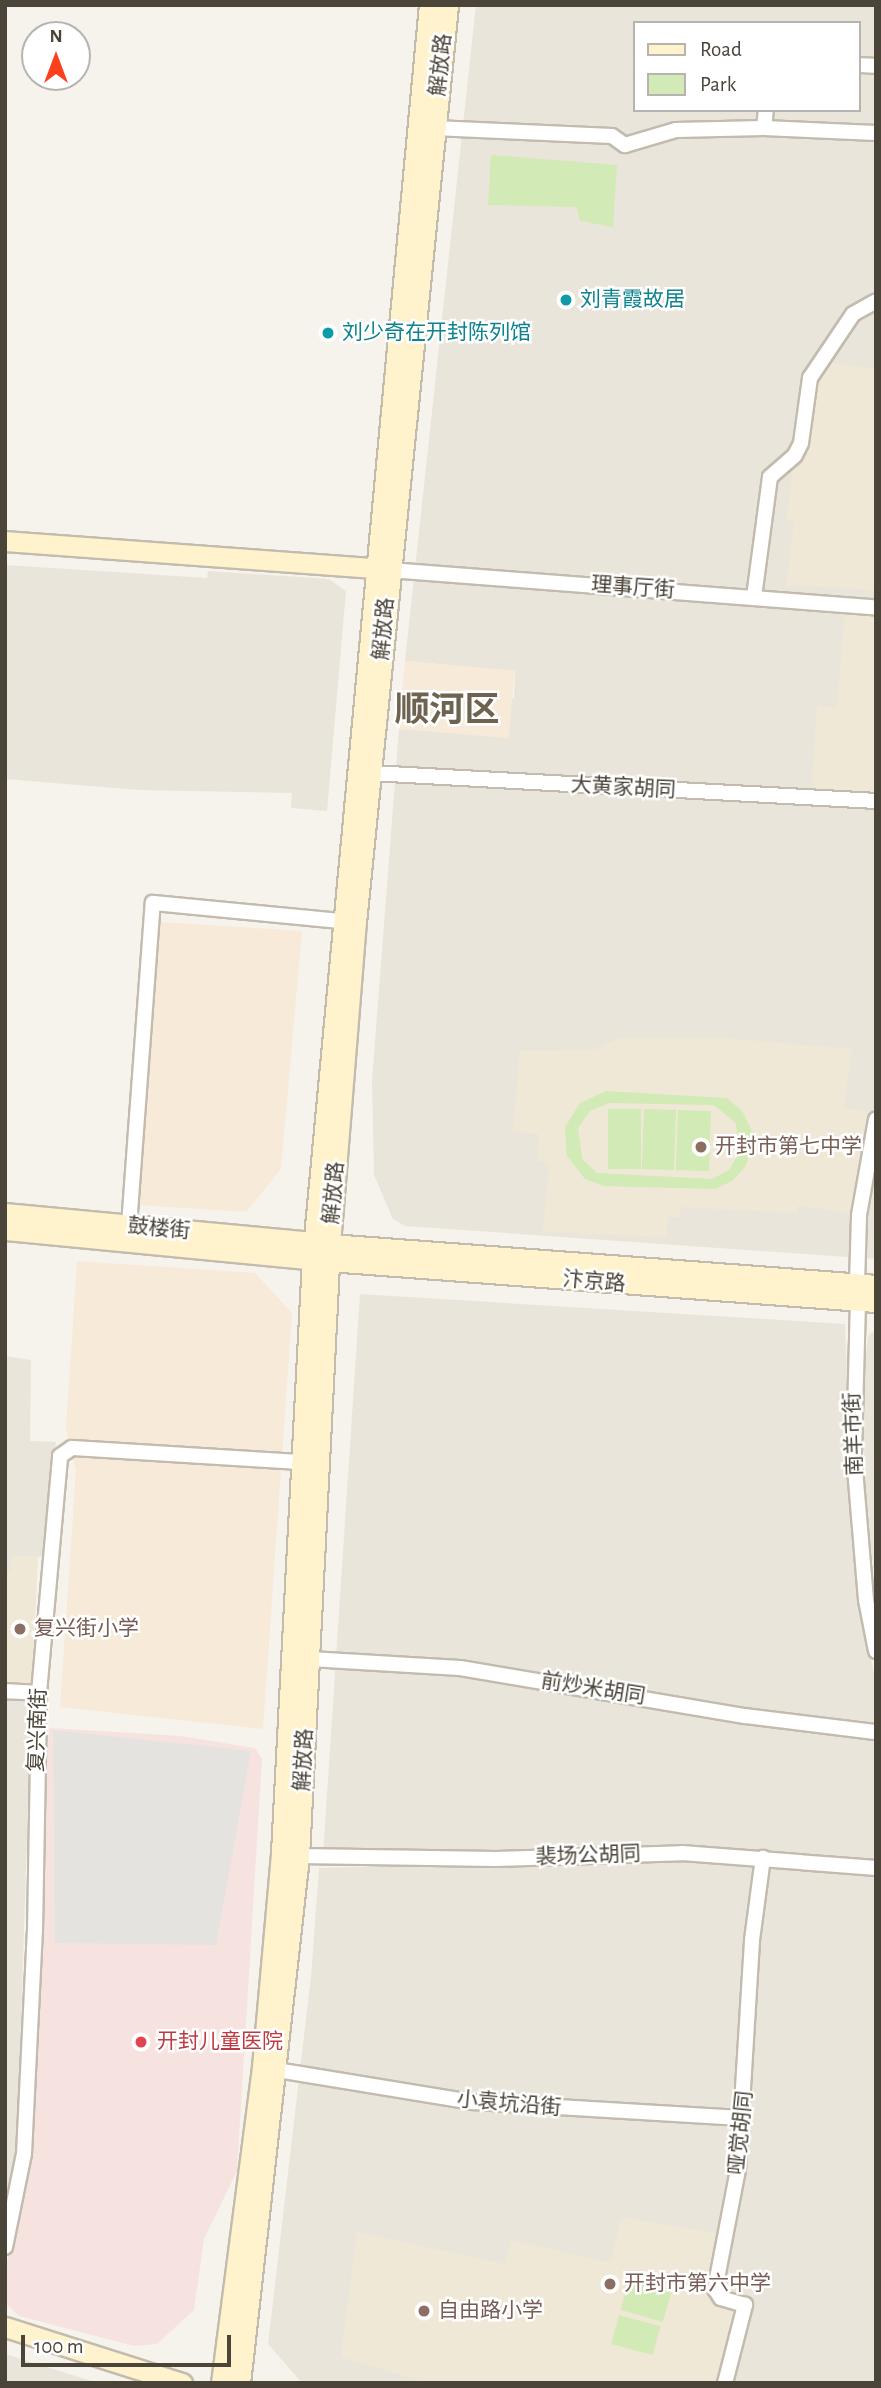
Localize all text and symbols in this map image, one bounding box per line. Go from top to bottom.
north arrow [21,21,91,91]
legend [632,21,860,112]
text: N [49,27,63,46]
street label: 解放路 [425,32,457,98]
text: Road [700,39,742,60]
text: Park [700,74,736,95]
place label: 刘青霞故居 [580,287,685,313]
marker: 刘青霞故居 [558,292,574,308]
place label: 刘少奇在开封陈列馆 [342,320,531,346]
marker: 刘少奇在开封陈列馆 [320,325,336,341]
street label: 理事厅街 [590,573,676,603]
street label: 解放路 [369,597,399,661]
district label: 顺河区 [395,690,499,732]
street label: 大黄家胡同 [570,773,676,803]
place label: 开封市第七中学 [715,1134,862,1160]
marker: 开封市第七中学 [693,1139,709,1155]
street label: 解放路 [319,1161,349,1225]
street label: 鼓楼街 [127,1214,191,1244]
street label: 汴京路 [562,1267,626,1297]
street label: 南羊市街 [840,1392,868,1476]
place label: 复兴街小学 [34,1616,139,1642]
marker: 复兴街小学 [12,1621,28,1637]
street label: 前炒米胡同 [539,1668,647,1710]
street label: 复兴南街 [24,1688,52,1772]
street label: 解放路 [290,1728,318,1792]
street label: 裴场公胡同 [535,1842,641,1870]
place label: 开封儿童医院 [157,2029,283,2055]
marker: 开封儿童医院 [131,2032,151,2052]
street label: 小袁坑沿街 [456,2087,562,2121]
street label: 哑觉胡同 [724,2090,758,2176]
place label: 开封市第六中学 [624,2271,771,2297]
marker: 开封市第六中学 [602,2276,618,2292]
place label: 自由路小学 [438,2298,543,2324]
marker: 自由路小学 [416,2303,432,2319]
scale bar [24,2322,234,2366]
text: 100 m [34,2336,84,2357]

